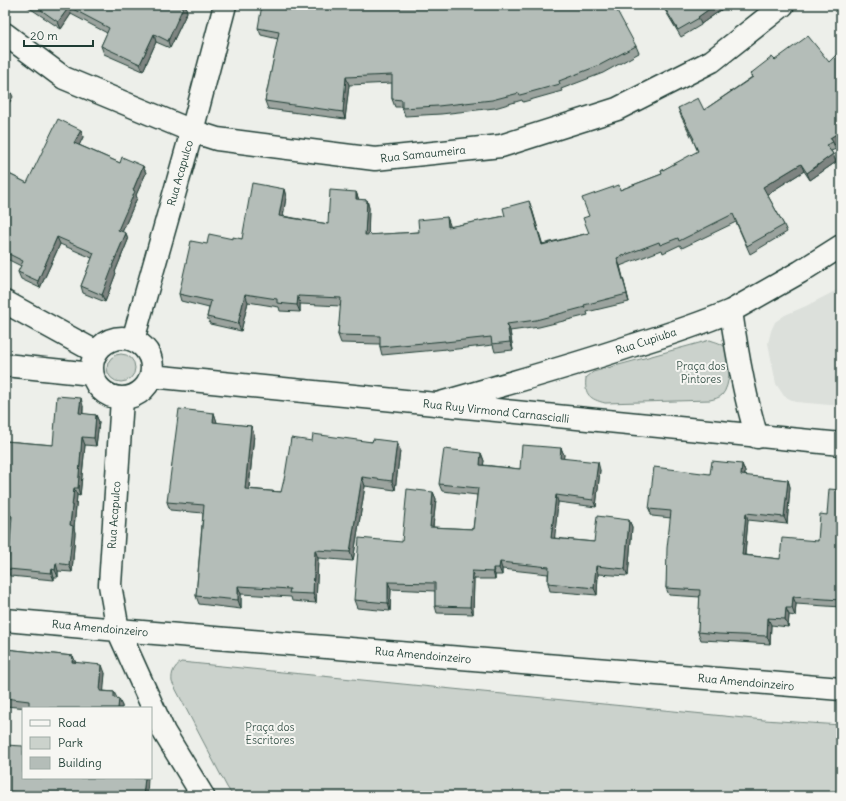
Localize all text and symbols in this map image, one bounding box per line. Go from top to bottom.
scale bar [24,22,93,48]
text: 20 m [30,28,58,43]
street label: Rua Acapulco [164,138,196,208]
street label: Rua Samaumeira [380,143,466,165]
street label: Rua Cupiuba [614,325,678,357]
park label: Praça dos Pintores [676,359,726,386]
street label: Rua Ruy Virmond Carnascialli [422,396,570,426]
street label: Rua Acapulco [105,481,123,549]
street label: Rua Amendoinzeiro [51,617,149,639]
street label: Rua Amendoinzeiro [374,644,472,666]
street label: Rua Amendoinzeiro [697,671,795,693]
legend [22,707,152,779]
text: Road [58,715,86,730]
park label: Praça dos Escritores [245,720,295,747]
text: Park [58,735,83,750]
text: Building [58,755,102,770]

